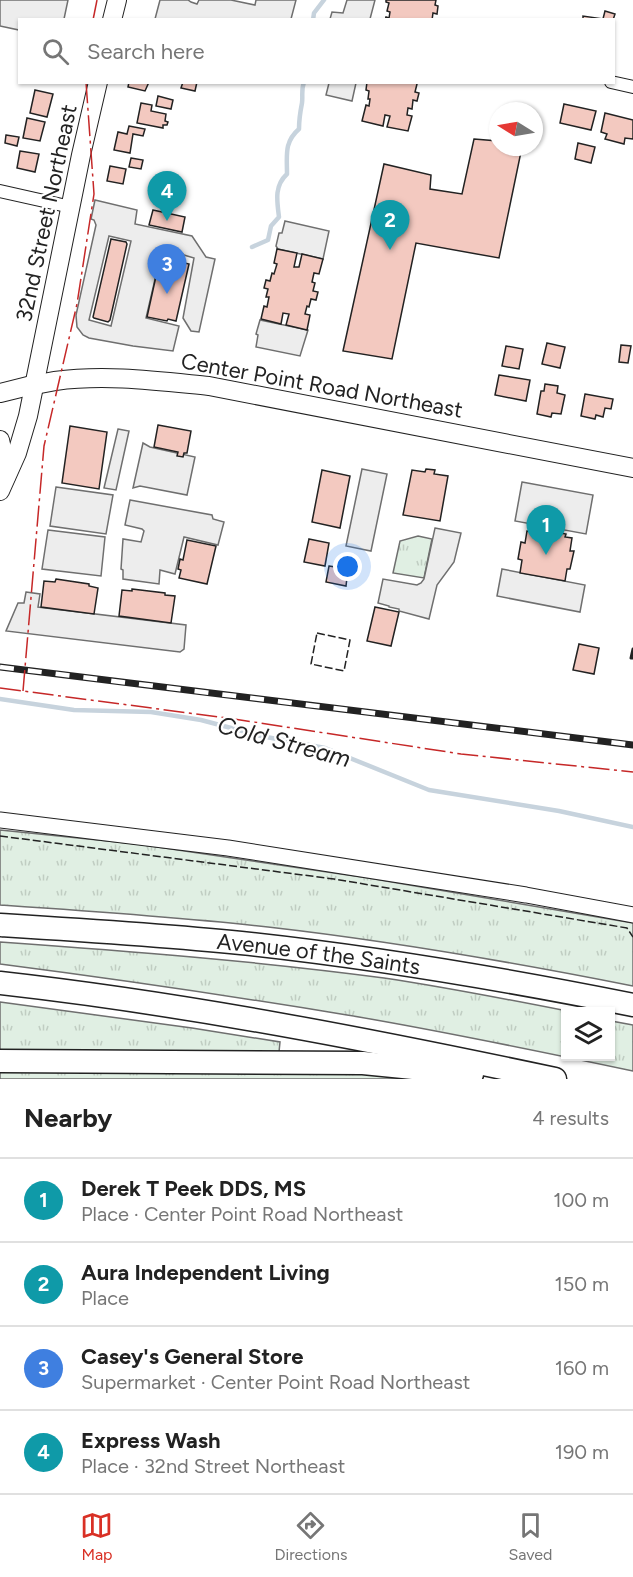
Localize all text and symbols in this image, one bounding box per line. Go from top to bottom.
search box [18,18,615,84]
icon: search [39,35,72,68]
text: Search here [87,38,205,65]
street label: 32nd Street Northeast [10,102,83,324]
north arrow [489,102,543,156]
pin: 4 [148,172,186,221]
pin: 2 [370,200,410,250]
pin: 3 [148,244,186,294]
street label: Center Point Road Northeast [179,347,465,424]
pin: 1 [526,506,566,555]
your location [333,552,362,581]
water label: Cold Stream [214,710,354,773]
street label: Avenue of the Saints [216,928,422,981]
map controls [561,1007,615,1061]
button: layers [561,1007,615,1061]
text: Nearby [24,1102,112,1134]
text: 4 results [532,1106,609,1130]
text: Derek T Peek DDS, MS [81,1175,306,1202]
text: 1 [39,1188,48,1212]
text: 100 m [553,1188,609,1212]
text: Place · Center Point Road Northeast [81,1202,403,1226]
text: Aura Independent Living [81,1259,330,1286]
text: 2 [38,1272,49,1296]
text: 150 m [554,1272,609,1296]
text: Place [81,1286,129,1310]
text: Casey's General Store [81,1343,303,1370]
text: 3 [38,1356,49,1380]
text: 160 m [555,1356,609,1380]
text: Supermarket · Center Point Road Northeast [81,1370,470,1394]
text: Express Wash [81,1427,220,1454]
text: 4 [37,1440,50,1464]
text: 190 m [555,1440,609,1464]
text: Place · 32nd Street Northeast [81,1454,345,1478]
tab: Map [80,1509,113,1564]
tab: Directions [274,1509,347,1564]
tab: Saved [508,1509,553,1564]

